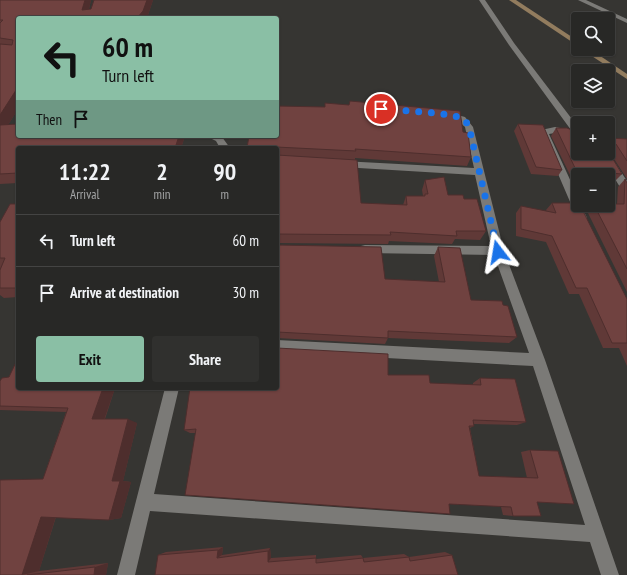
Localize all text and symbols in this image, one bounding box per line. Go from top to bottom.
map controls [571,12,615,212]
button: search [571,12,615,56]
text: 60 m [102,28,153,65]
icon: left [36,32,88,84]
text: Turn left [102,64,154,87]
button: layers [571,64,615,108]
pin [364,92,398,126]
icon: arrive [370,98,392,120]
icon: arrive [70,108,92,130]
text: Then [36,110,62,129]
button: + [571,116,615,160]
text: 11:22 [59,156,111,187]
text: 2 [156,156,168,187]
text: 90 [213,156,236,187]
button: − [571,168,615,212]
text: Arrival [70,186,99,203]
text: min [153,186,170,203]
text: m [221,186,229,203]
icon: left [36,230,58,252]
text: Turn left [70,231,115,250]
text: 60 m [233,231,259,250]
position arrow [477,231,519,273]
icon: arrive [36,282,58,304]
text: Arrive at destination [70,283,179,302]
text: 30 m [233,283,259,302]
button: Exit [36,336,144,382]
button: Share [152,336,259,382]

